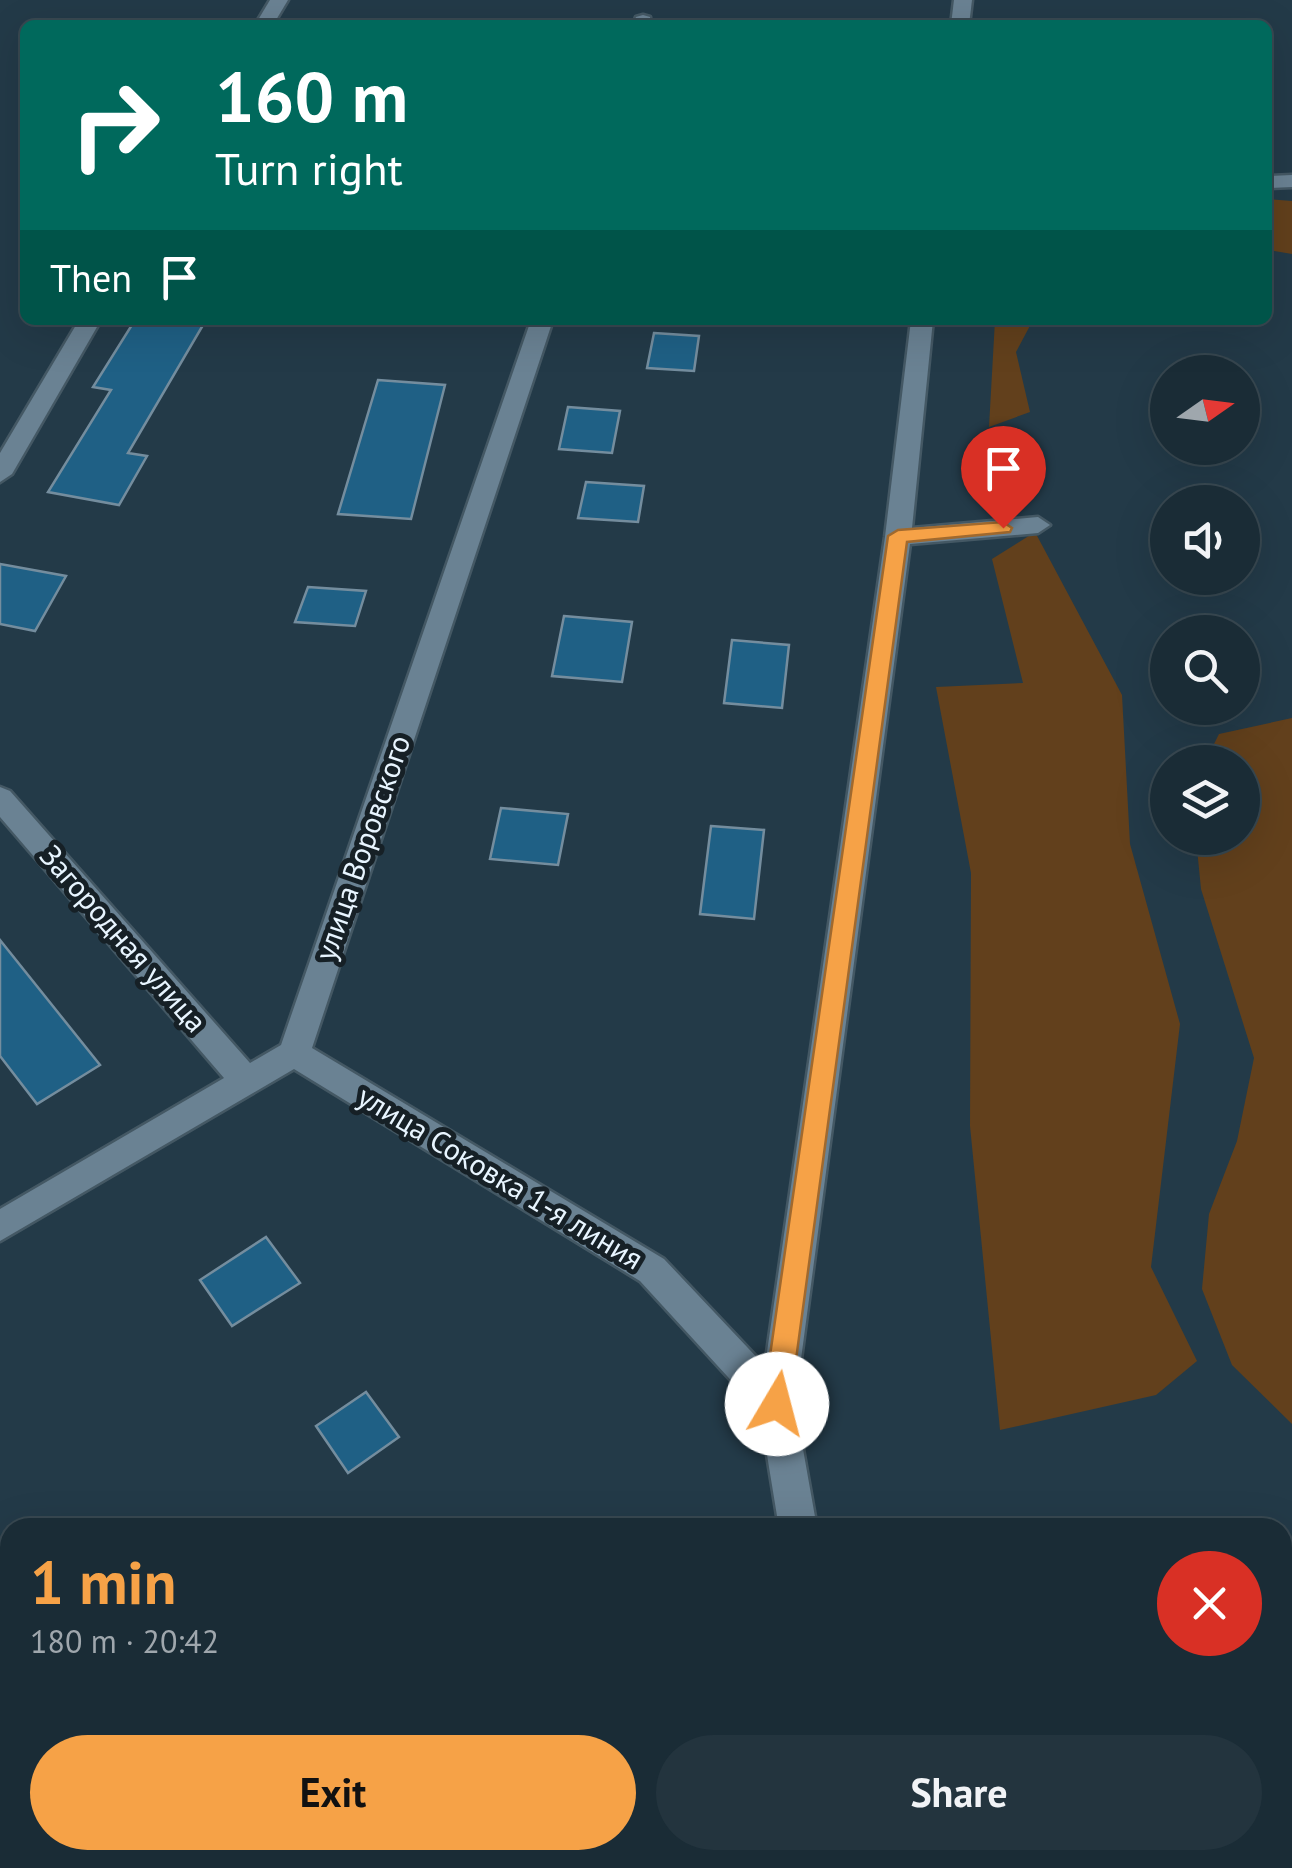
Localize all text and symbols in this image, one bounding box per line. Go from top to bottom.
text: 160 m [215,51,408,141]
icon: right [50,60,180,190]
text: Turn right [215,139,403,197]
icon: arrive [152,250,207,305]
text: Then [50,253,132,302]
north arrow [1150,355,1260,465]
map controls [1150,355,1260,855]
pin [961,426,1046,529]
icon: arrive [976,441,1031,496]
button: sound [1150,485,1260,595]
button: search [1150,615,1260,725]
street label: улица Воровского [305,730,418,965]
button: layers [1150,745,1260,855]
street label: Загородная улица [32,836,216,1040]
street label: улица Соковка 1-я линия [351,1076,651,1278]
position arrow [725,1352,829,1456]
text: 1 min [30,1543,176,1621]
button: close [1157,1551,1262,1656]
text: 180 m · 20:42 [30,1620,219,1662]
button: Exit [30,1735,636,1850]
button: Share [656,1735,1262,1850]

